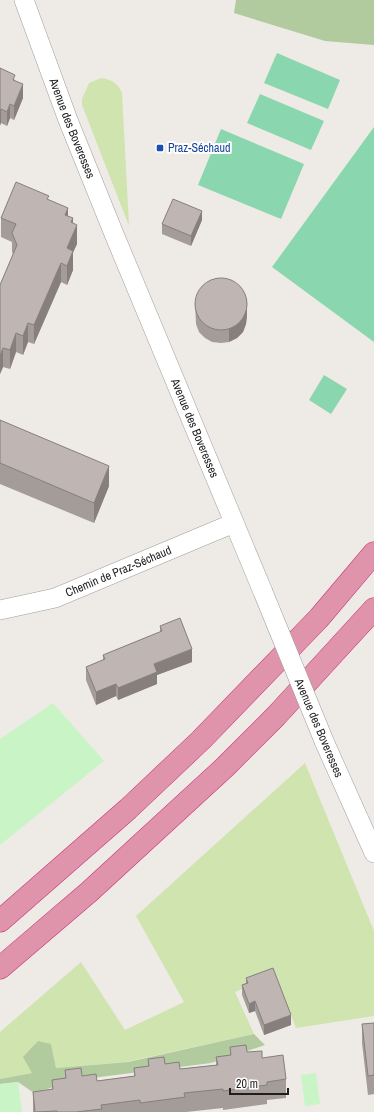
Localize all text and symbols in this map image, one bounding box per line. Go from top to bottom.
street label: Avenue des Boveresses [45,75,99,181]
place label: Praz-Séchaud [168,140,230,156]
marker: Praz-Séchaud [155,143,165,153]
street label: Avenue des Boveresses [167,375,223,480]
street label: Chemin de Praz-Séchaud [63,542,174,601]
street label: Avenue des Boveresses [291,675,347,780]
scale bar [230,1070,288,1096]
text: 20 m [236,1076,258,1092]

